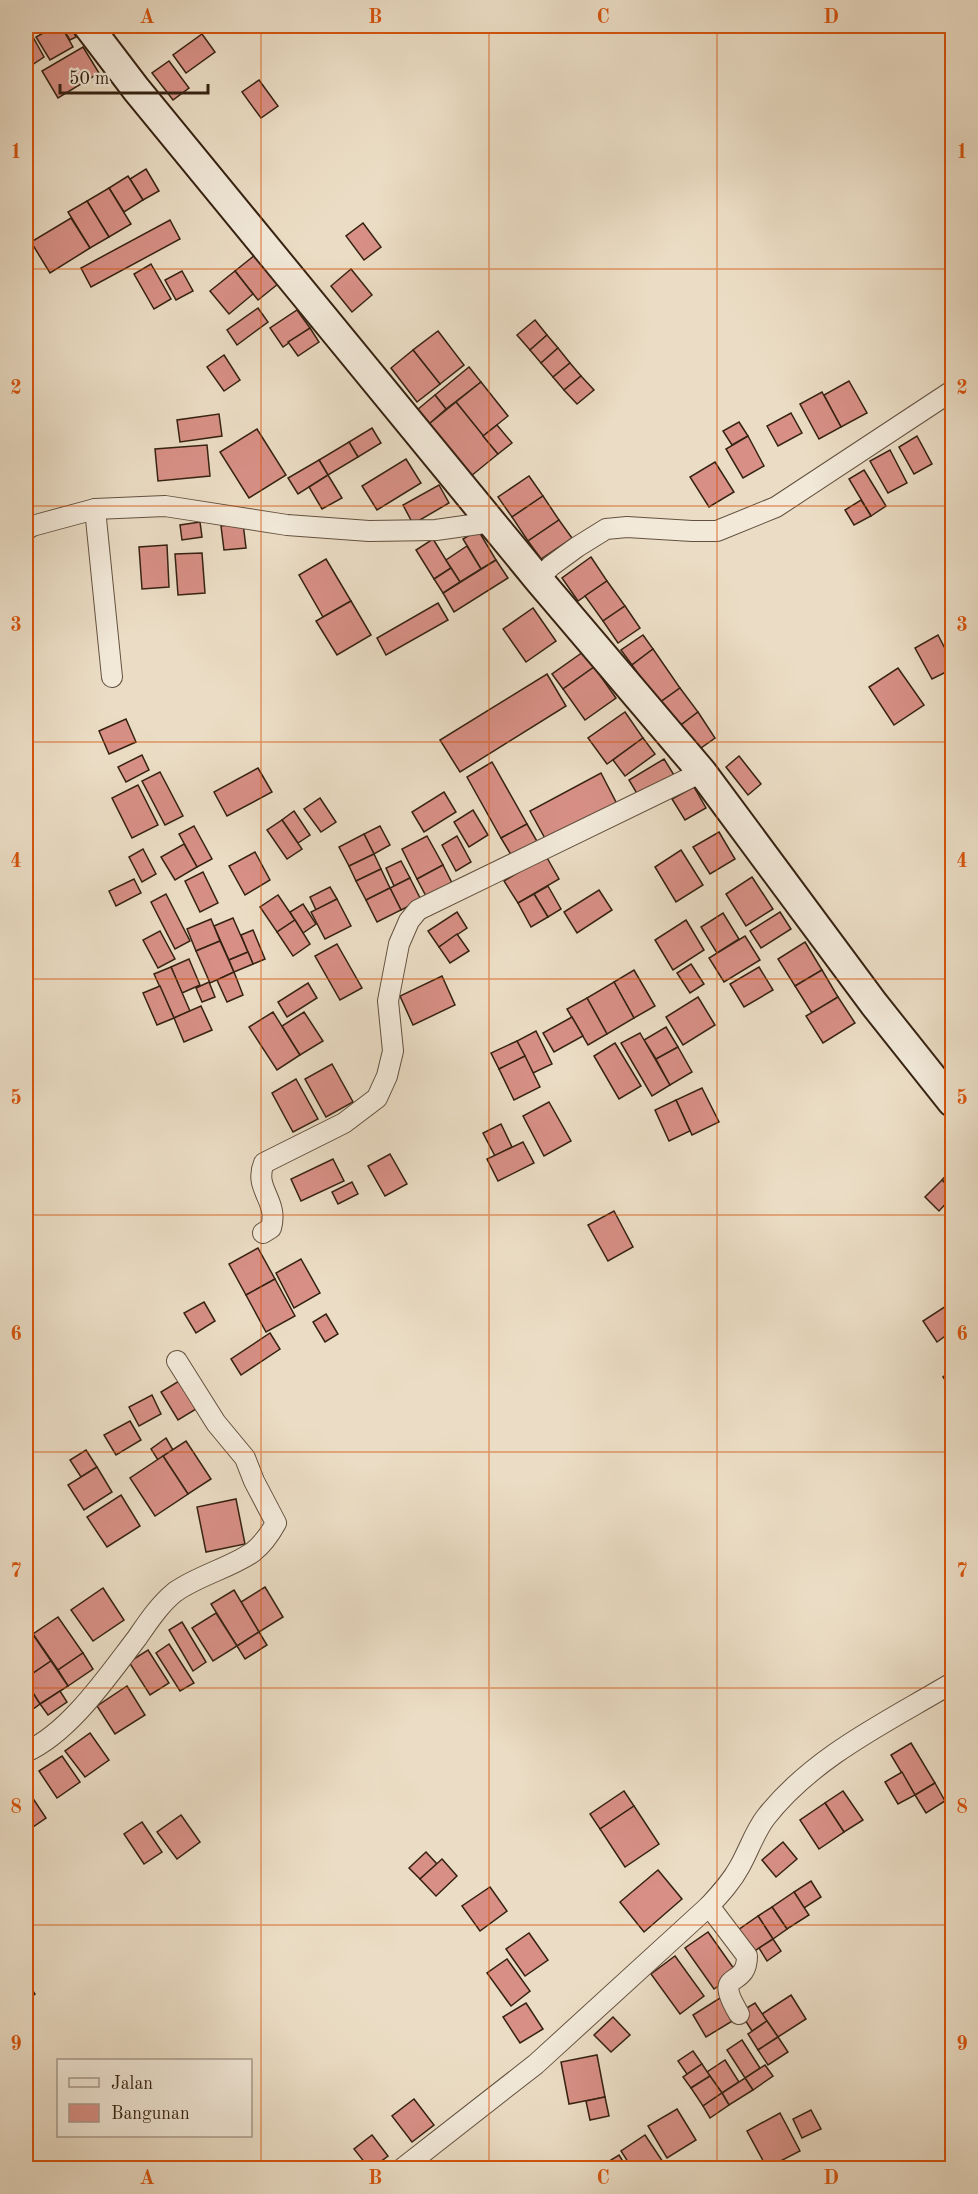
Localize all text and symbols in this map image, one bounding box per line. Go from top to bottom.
text: A [139,8,155,28]
text: B [368,8,382,28]
text: C [596,8,610,28]
text: D [823,8,839,28]
scale bar [60,57,208,95]
text: 50 m [69,70,109,88]
text: 1 [10,143,22,163]
text: 1 [956,143,968,163]
text: 2 [10,379,22,399]
text: 2 [956,379,968,399]
text: 3 [10,616,22,636]
text: 3 [956,616,968,636]
text: 4 [10,852,22,872]
text: 4 [956,852,968,872]
text: 5 [10,1088,22,1109]
text: 5 [956,1088,968,1109]
text: 6 [10,1325,22,1345]
text: 6 [956,1325,968,1345]
text: 7 [10,1562,22,1582]
text: 7 [956,1562,968,1582]
text: 8 [10,1798,22,1818]
text: 8 [956,1798,968,1818]
text: 9 [10,2035,22,2055]
text: 9 [956,2035,968,2055]
legend [57,2059,252,2137]
text: Jalan [111,2075,153,2093]
text: Bangunan [111,2105,190,2123]
text: A [139,2169,155,2189]
text: B [368,2169,382,2189]
text: C [596,2169,610,2189]
text: D [823,2169,839,2189]

